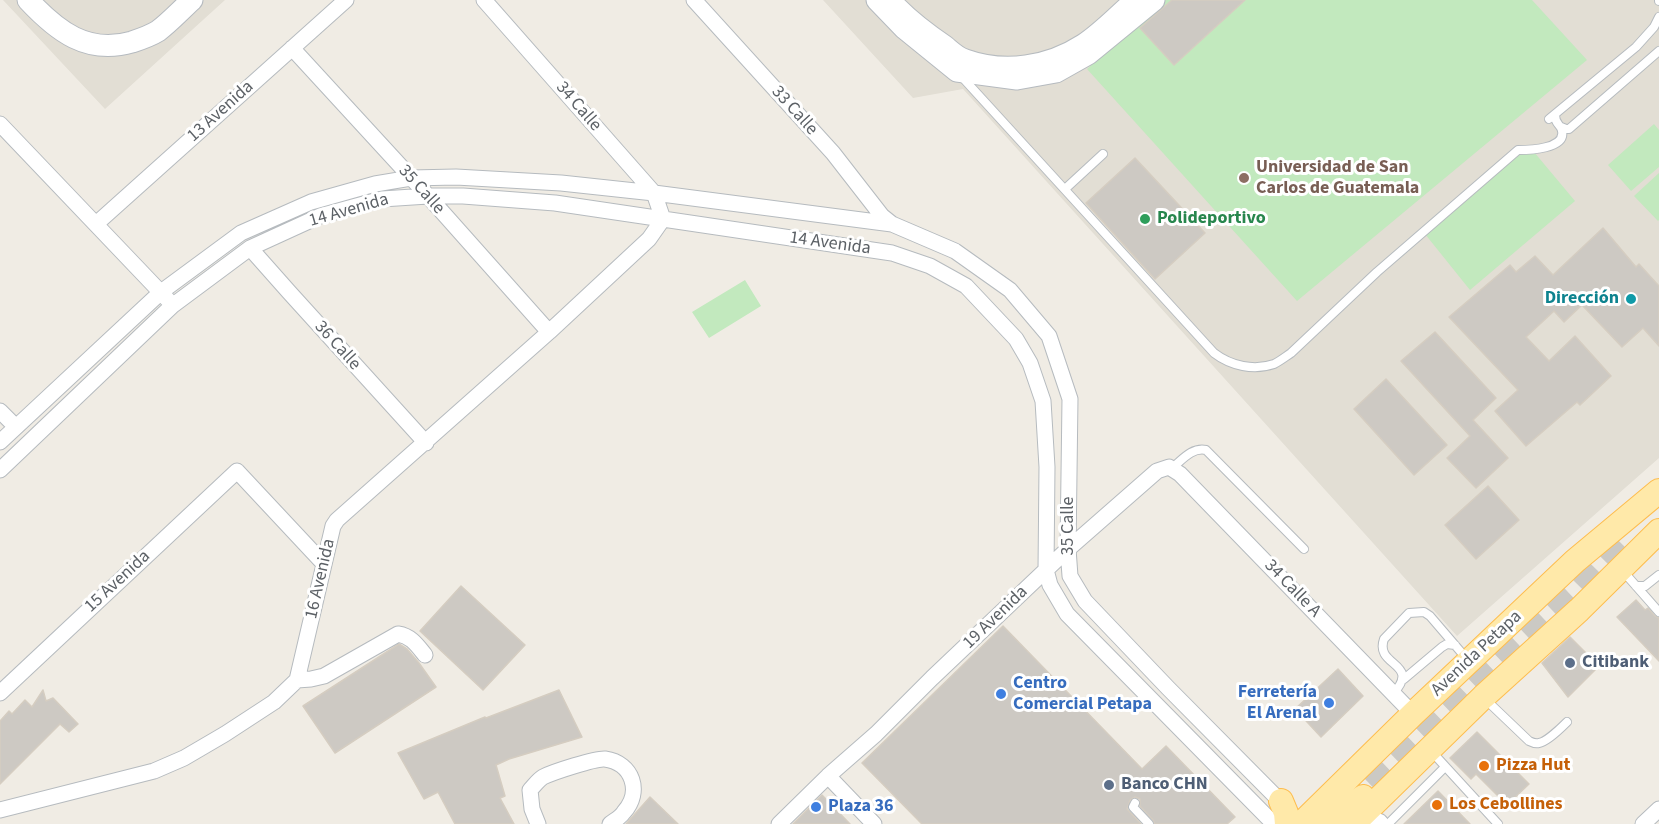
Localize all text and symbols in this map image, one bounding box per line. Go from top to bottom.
street label: 13 Avenida [183,77,259,147]
street label: 34 Calle [551,78,605,136]
street label: 33 Calle [766,82,822,140]
place label: Universidad de San Carlos de Guatemala [1256,157,1419,200]
street label: 35 Calle [393,161,449,219]
marker: Universidad de San Carlos de Guatemala [1237,171,1251,185]
street label: 14 Avenida [307,189,391,233]
place label: Polideportivo [1157,208,1266,230]
marker: Polideportivo [1138,212,1152,226]
street label: 14 Avenida [788,228,872,260]
place label: Dirección [1545,288,1619,310]
marker: Dirección [1624,292,1638,306]
street label: 36 Calle [309,317,365,375]
street label: 35 Calle [1058,497,1080,555]
street label: 16 Avenida [301,537,341,621]
street label: 15 Avenida [81,546,155,618]
street label: 34 Calle A [1259,555,1325,623]
street label: 19 Avenida [959,582,1033,654]
street label: Avenida Petapa [1427,607,1527,701]
place label: Citibank [1582,652,1649,674]
marker: Citibank [1563,656,1577,670]
place label: Centro Comercial Petapa [1013,673,1152,716]
place label: Ferretería El Arenal [1238,682,1317,724]
marker: Centro Comercial Petapa [994,687,1008,701]
marker: Ferretería El Arenal [1322,696,1336,710]
place label: Pizza Hut [1496,755,1570,777]
marker: Pizza Hut [1477,759,1491,773]
place label: Banco CHN [1121,774,1208,796]
marker: Banco CHN [1102,778,1116,792]
place label: Los Cebollines [1449,794,1563,816]
place label: Plaza 36 [828,796,893,818]
marker: Los Cebollines [1430,798,1444,812]
marker: Plaza 36 [809,800,823,814]

